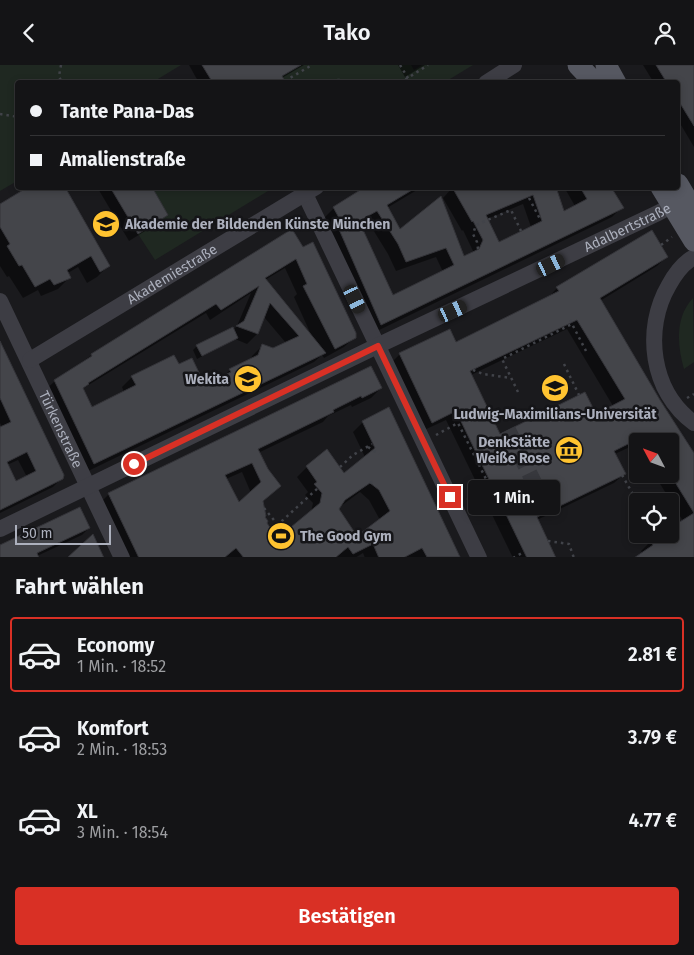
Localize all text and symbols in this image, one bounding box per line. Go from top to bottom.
icon: back [15,19,43,47]
text: Tako [323,19,371,46]
icon: person [651,19,679,47]
text: Tante Pana-Das [60,100,194,123]
text: Amalienstraße [60,148,186,171]
street label: Adalbertstraße [581,200,674,256]
school or university icon: Akademie der Bildenden Künste München [91,209,121,239]
place label: Akademie der Bildenden Künste München [124,216,390,233]
street label: Akademiestraße [124,241,220,308]
car [534,252,567,278]
car [341,282,368,316]
car [436,298,469,324]
school or university icon: Wekita [233,364,263,394]
place label: Wekita [185,371,229,388]
school or university icon: Ludwig-Maximilians-Universität [540,373,570,403]
street label: Türkenstraße [35,388,86,471]
place label: Ludwig-Maximilians-Universität [453,406,657,423]
north arrow [629,433,679,483]
map controls [629,433,679,543]
place label: DenkStätte Weiße Rose [476,434,550,467]
museum icon: DenkStätte Weiße Rose [554,435,584,465]
route start [123,453,145,475]
callout: 1 Min. [468,479,560,515]
route end [439,486,461,508]
text: 1 Min. [493,488,535,507]
button: locate [629,493,679,543]
sports icon: The Good Gym [266,521,296,551]
scale bar [15,523,111,546]
text: 50 m [22,525,53,542]
place label: The Good Gym [300,528,392,545]
text: Fahrt wählen [15,573,144,600]
icon: car [17,632,62,677]
text: Economy [77,634,154,657]
text: 2.81 € [628,643,677,666]
text: 1 Min. · 18:52 [77,657,166,676]
icon: car [17,715,62,760]
text: Komfort [77,717,148,740]
text: 3.79 € [628,726,677,749]
text: 2 Min. · 18:53 [77,740,167,759]
icon: car [17,798,62,843]
text: XL [77,800,98,823]
text: 4.77 € [629,809,677,832]
text: 3 Min. · 18:54 [77,823,168,842]
button: Bestätigen [15,887,679,945]

